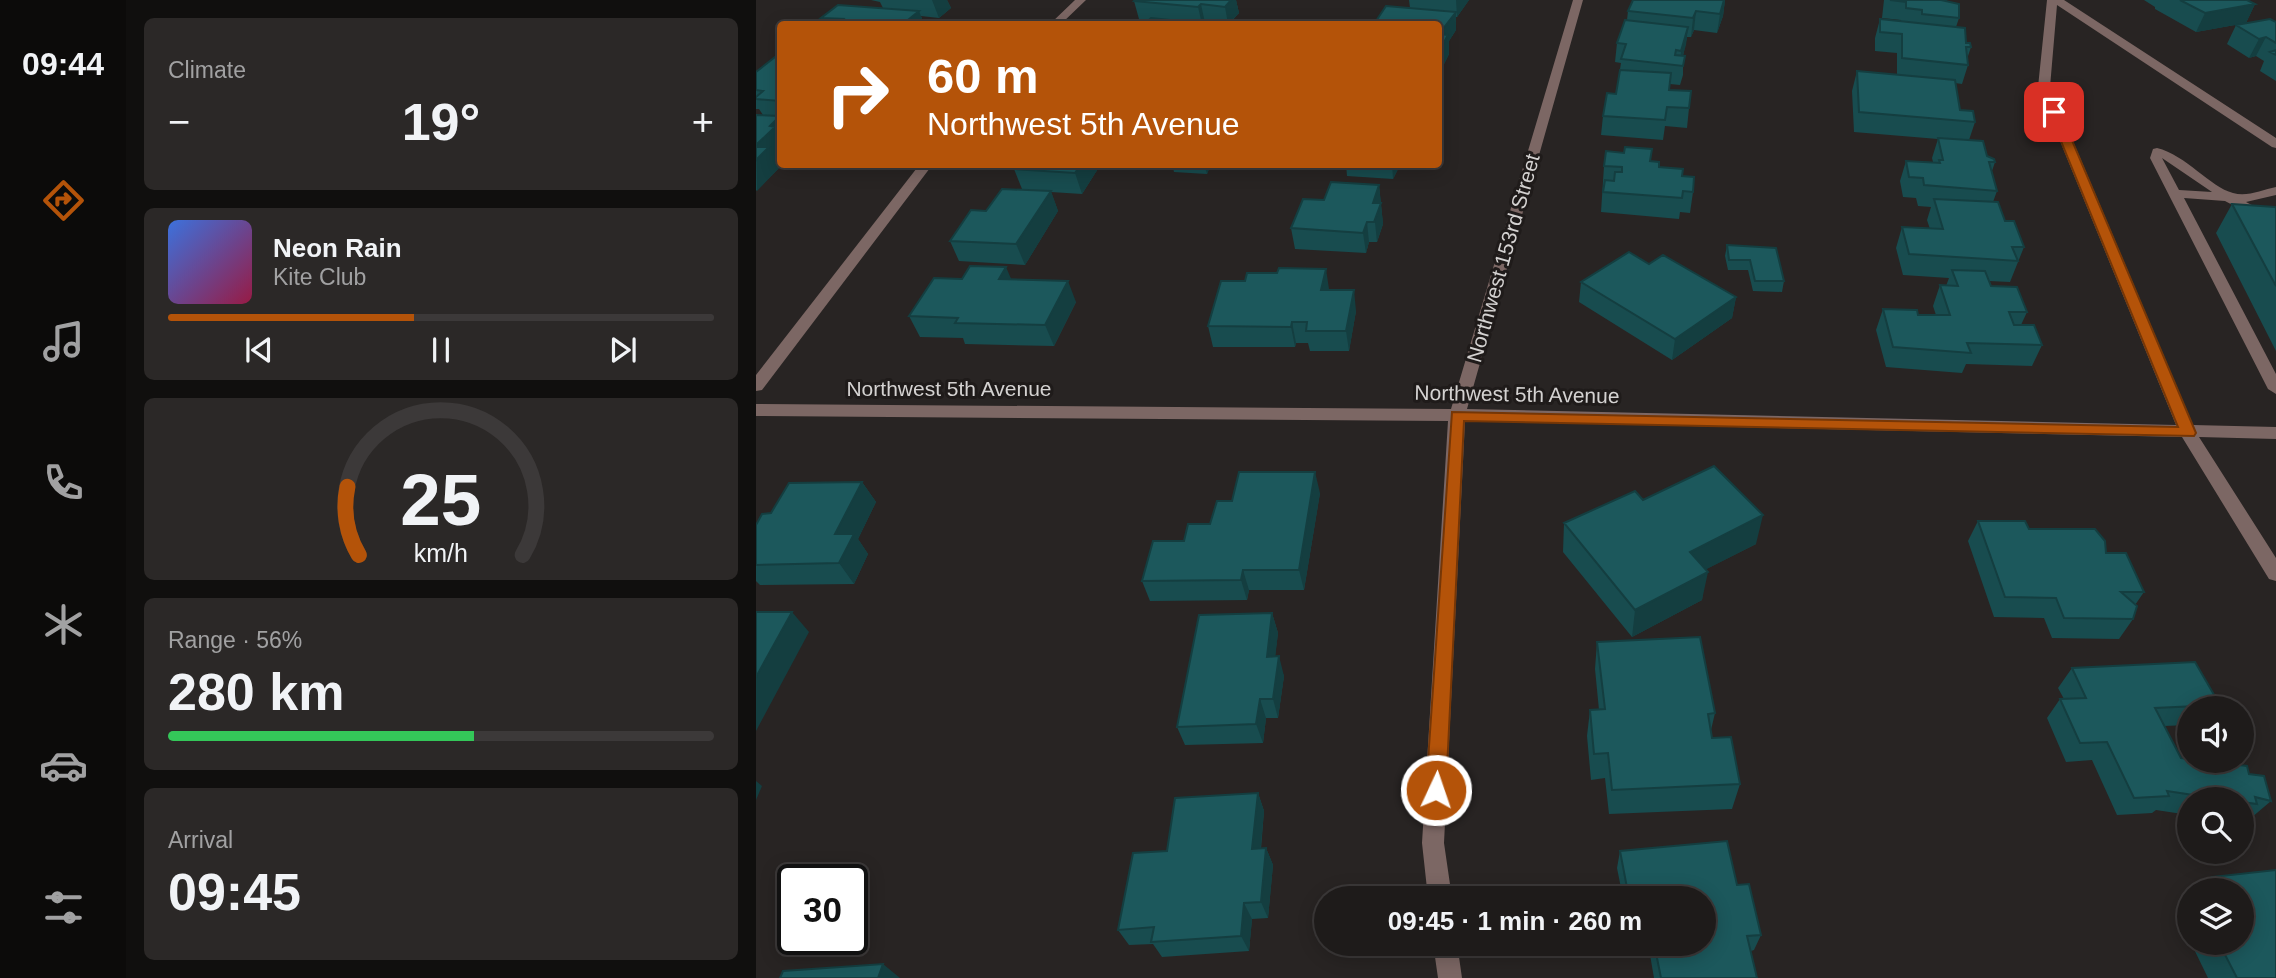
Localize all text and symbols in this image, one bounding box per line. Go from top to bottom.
text: 09:44 [22,46,104,82]
icon: right [812,49,903,140]
text: 60 m [927,49,1039,103]
text: Climate [168,57,246,83]
pin [2024,82,2084,142]
text: 19° [402,93,480,151]
icon: arrive [2035,93,2073,131]
text: − [168,101,190,143]
text: + [692,101,714,143]
text: Northwest 5th Avenue [927,106,1240,142]
street label: Northwest 153rd Street [1462,151,1544,365]
icon: directions [39,176,88,225]
text: Neon Rain [273,233,402,263]
text: Kite Club [273,264,366,290]
icon: music [39,317,88,366]
icon: previous [240,331,278,369]
icon: pause [422,331,460,369]
icon: next [604,331,642,369]
street label: Northwest 5th Avenue [846,377,1052,400]
street label: Northwest 5th Avenue [1414,381,1620,407]
icon: phone [39,458,88,507]
text: 25 [401,459,481,540]
text: km/h [414,539,468,567]
icon: climate [39,600,88,649]
text: Range · 56% [168,627,302,653]
text: 280 km [168,663,344,721]
map controls [2177,696,2254,955]
button: sound [2177,696,2254,773]
icon: car [39,741,88,790]
position arrow [1399,753,1473,827]
button: search [2177,787,2254,864]
text: Arrival [168,827,233,853]
text: 09:45 [168,863,301,921]
speed limit sign: 30 [777,864,868,955]
button: layers [2177,878,2254,955]
icon: filters [39,883,88,932]
text: 09:45 · 1 min · 260 m [1388,906,1642,936]

